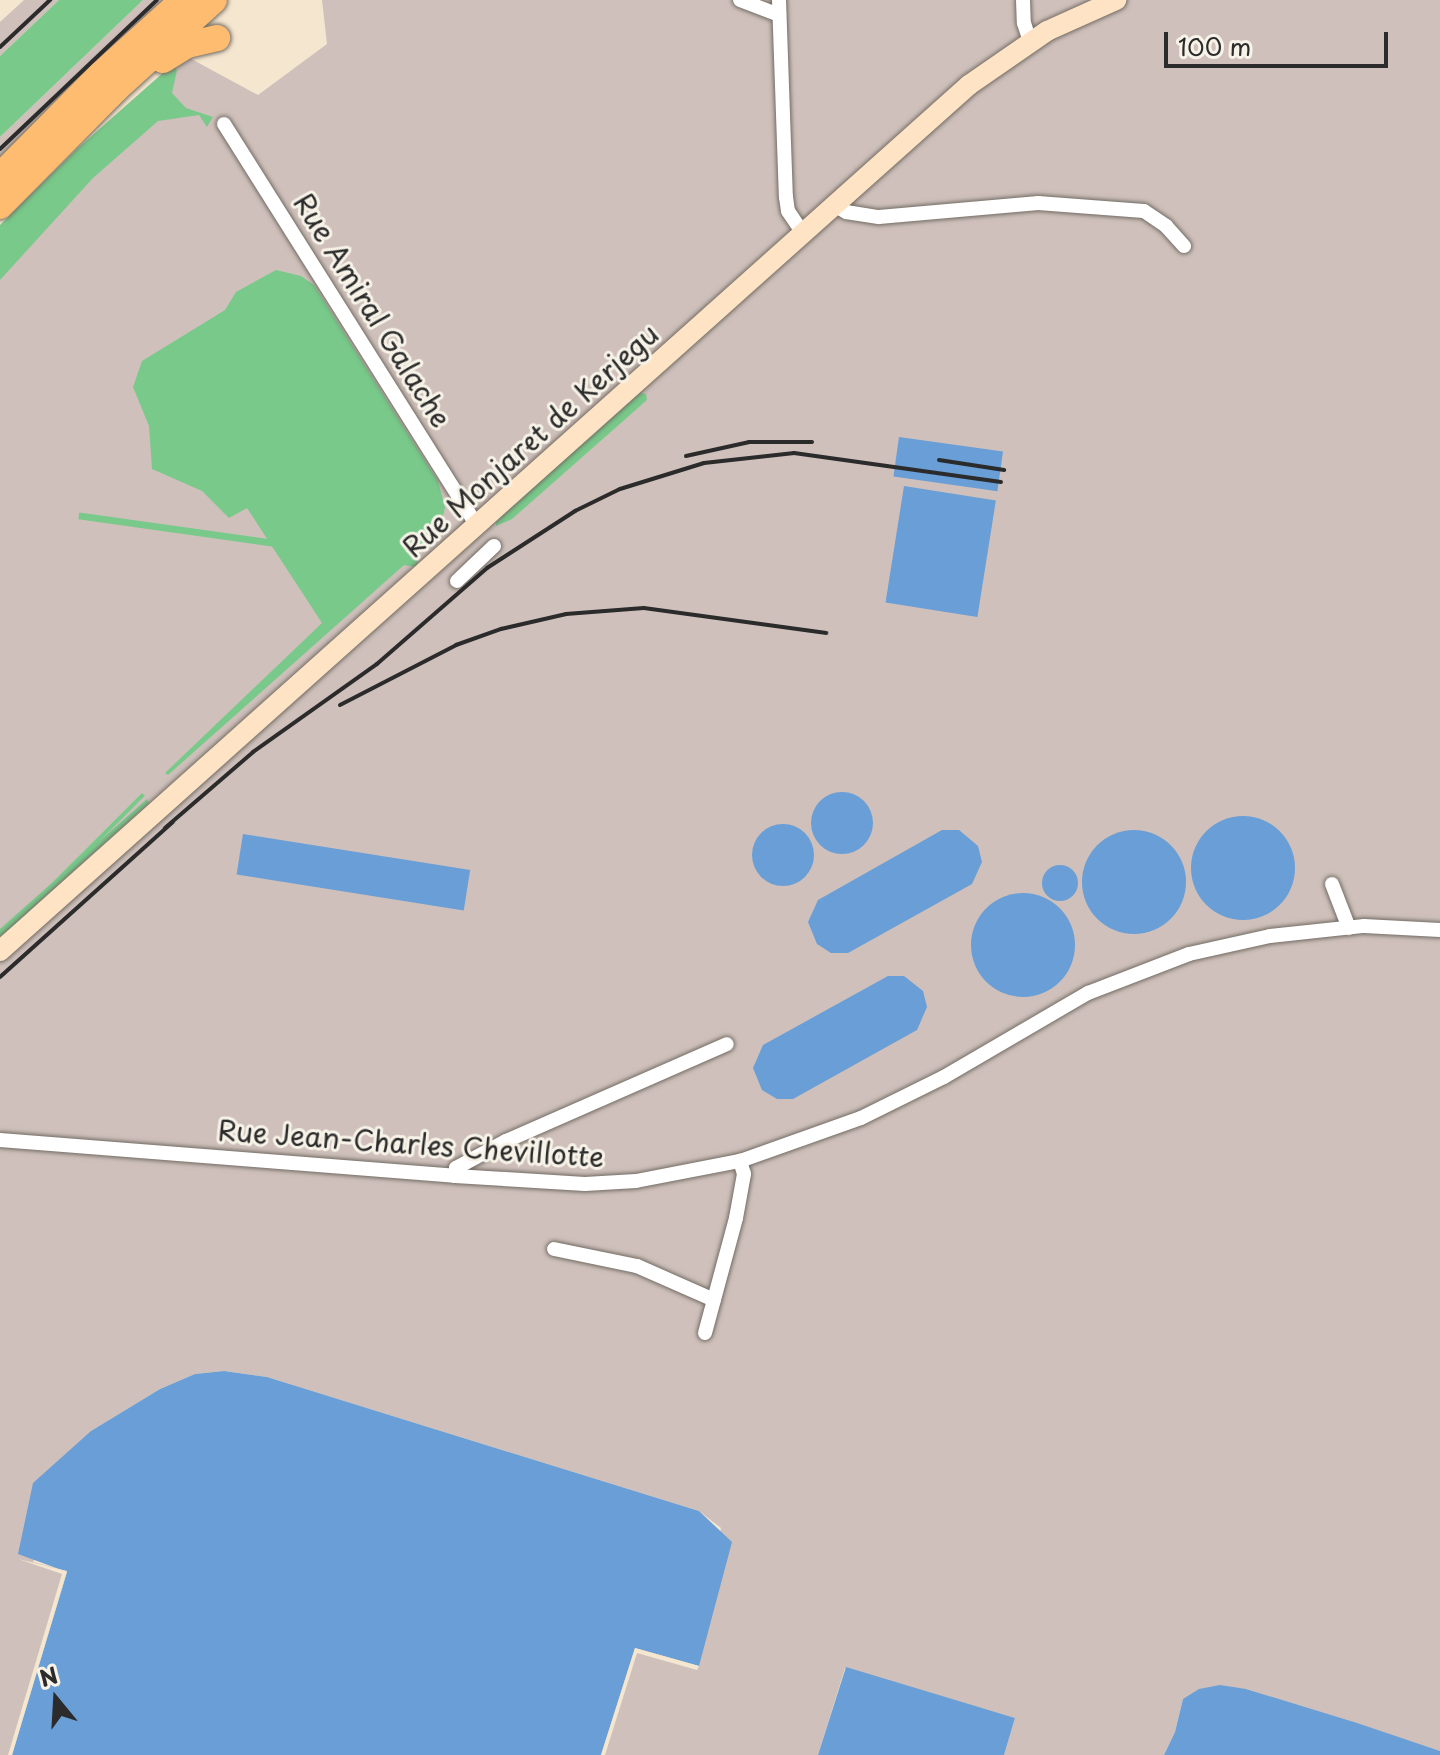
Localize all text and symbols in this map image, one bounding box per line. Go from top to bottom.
scale bar [1168,16,1392,66]
text: 100 m [1178,28,1251,64]
street label: Rue Amiral Galache [286,185,460,435]
street label: Rue Monjaret de Kerjegu [394,315,666,565]
street label: Rue Jean-Charles Chevillotte [214,1113,608,1173]
text: N [35,1657,62,1694]
north arrow [16,1659,96,1739]

